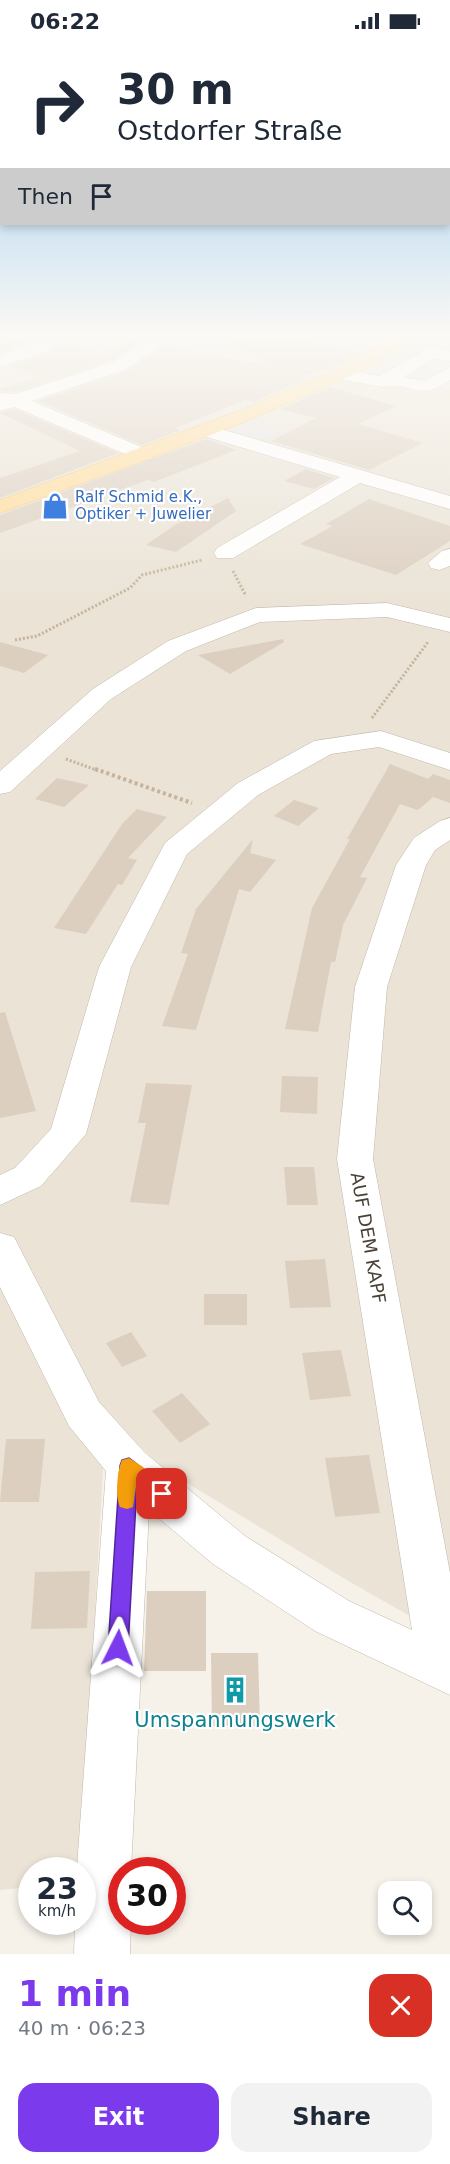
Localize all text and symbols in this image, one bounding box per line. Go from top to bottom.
text: 06:22 [30,9,100,34]
text: 30 m [117,65,234,114]
icon: right [18,66,96,144]
text: Ostdorfer Straße [117,115,342,146]
icon: arrive [85,180,118,213]
text: Then [18,184,73,209]
place label: Ralf Schmid e.K., Optiker + Juwelier [75,488,212,523]
shop icon: Ralf Schmid e.K., Optiker + Juwelier [40,491,70,521]
street label: AUF DEM KAPF [347,1171,390,1305]
pin [136,1468,187,1519]
icon: arrive [145,1477,178,1510]
position arrow [86,1616,150,1680]
building icon: Umspannungswerk [220,1675,250,1705]
place label: Umspannungswerk [134,1708,337,1732]
speed limit sign: 30 [108,1857,186,1935]
text: 23 [36,1871,78,1906]
map controls [378,1881,432,1935]
button: search [378,1881,432,1935]
text: km/h [38,1902,76,1920]
text: 1 min [18,1973,131,2014]
button: close [369,1974,432,2037]
text: 40 m · 06:23 [18,2016,146,2040]
button: Exit [18,2083,219,2152]
button: Share [231,2083,432,2152]

